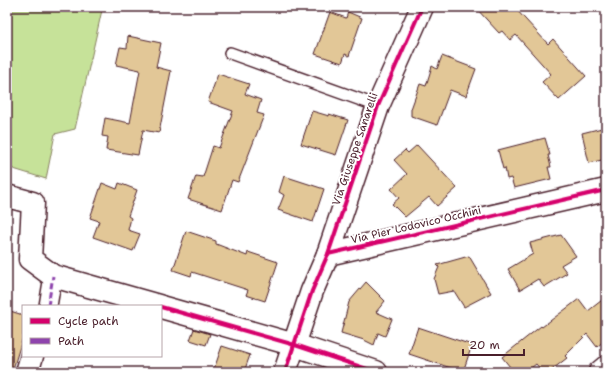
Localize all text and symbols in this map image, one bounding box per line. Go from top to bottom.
street label: Via Giuseppe Sanarelli [329,90,381,208]
street label: Via Pier Lodovico Occhini [349,203,483,247]
legend [22,305,162,357]
text: Cycle path [58,313,119,329]
scale bar [463,331,524,357]
text: Path [58,333,84,349]
text: 20 m [469,337,500,353]

